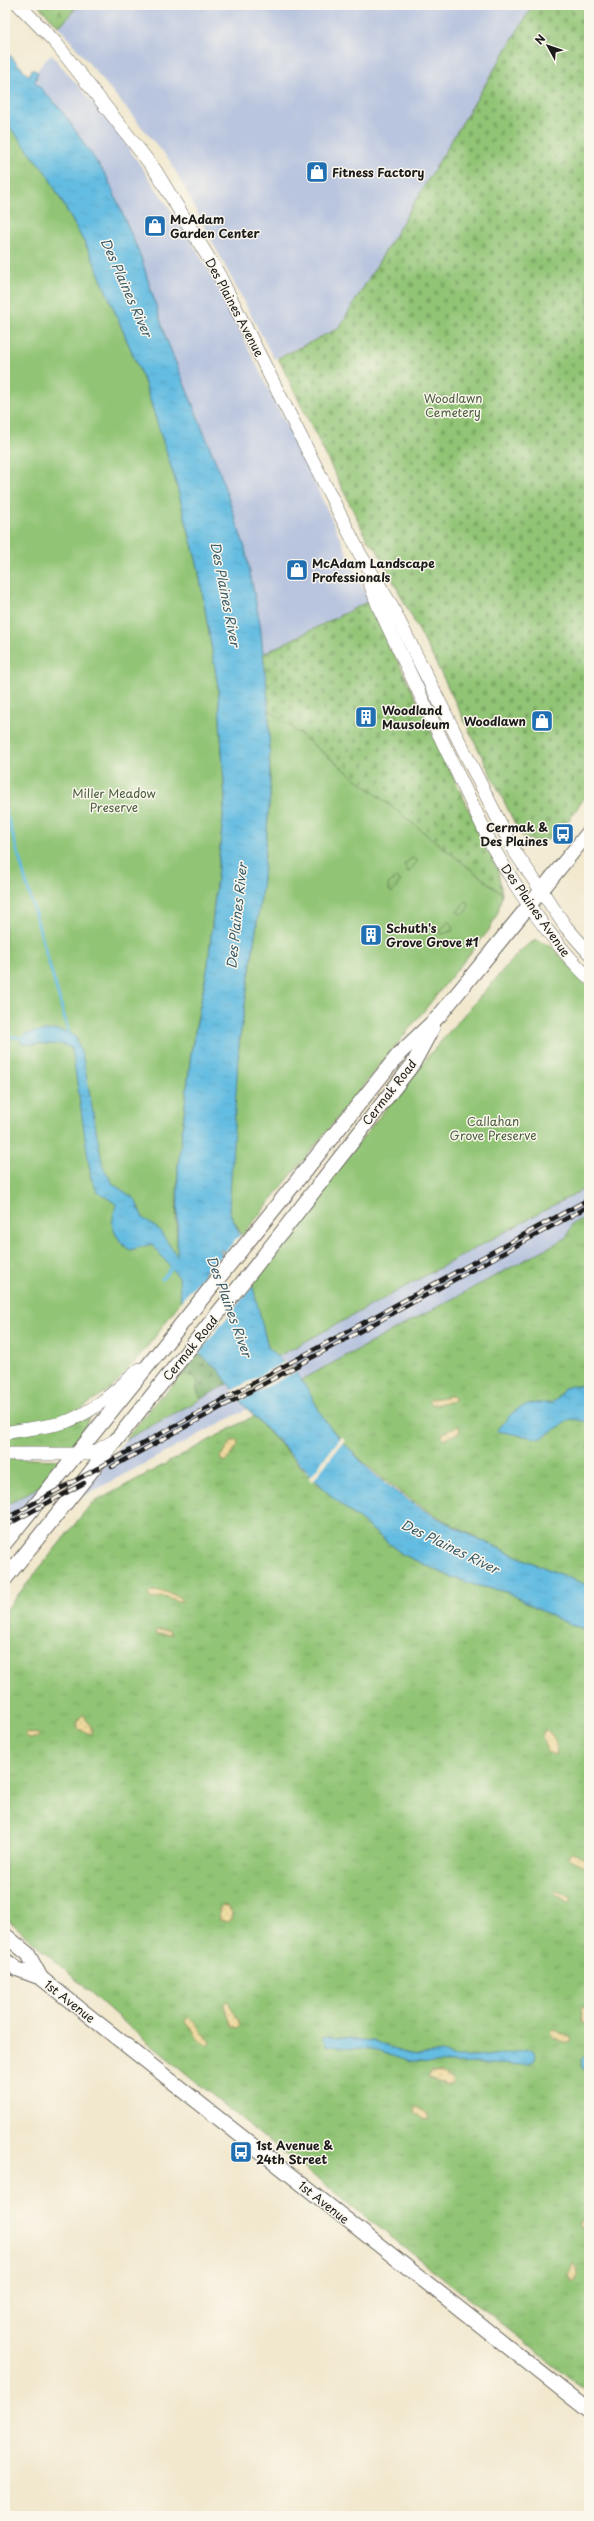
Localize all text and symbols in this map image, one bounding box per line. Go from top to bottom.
north arrow [528,26,568,66]
text: N [531,30,549,48]
shop icon: Fitness Factory [304,159,330,185]
place label: Fitness Factory [332,163,424,181]
place label: McAdam Garden Center [170,210,261,242]
shop icon: McAdam Garden Center [142,213,168,239]
water label: Des Plaines River [97,234,158,341]
street label: Des Plaines Avenue [201,254,269,360]
park label: Woodlawn Cemetery [424,389,482,421]
water label: Des Plaines River [206,540,246,650]
place label: McAdam Landscape Professionals [312,554,435,586]
shop icon: McAdam Landscape Professionals [284,557,310,583]
place label: Woodland Mausoleum [382,701,450,733]
building icon: Woodland Mausoleum [353,704,379,730]
shop icon: Woodlawn [529,708,555,734]
place label: Woodlawn [464,712,526,730]
park label: Miller Meadow Preserve [72,784,157,816]
place label: Cermak & Des Plaines [480,818,548,850]
bus stop icon: Cermak & Des Plaines [550,821,576,847]
water label: Des Plaines River [221,860,251,970]
street label: Des Plaines Avenue [497,860,575,961]
place label: Schuth's Grove Grove #1 [386,919,479,951]
building icon: Schuth's Grove Grove #1 [358,922,384,948]
street label: Cermak Road [358,1055,420,1129]
park label: Callahan Grove Preserve [449,1112,537,1144]
water label: Des Plaines River [203,1253,258,1361]
street label: Cermak Road [158,1312,222,1384]
water label: Des Plaines River [398,1514,504,1579]
street label: 1st Avenue [41,1975,100,2027]
place label: 1st Avenue & 24th Street [256,2136,333,2168]
bus stop icon: 1st Avenue & 24th Street [228,2139,254,2165]
street label: 1st Avenue [295,2176,354,2228]

